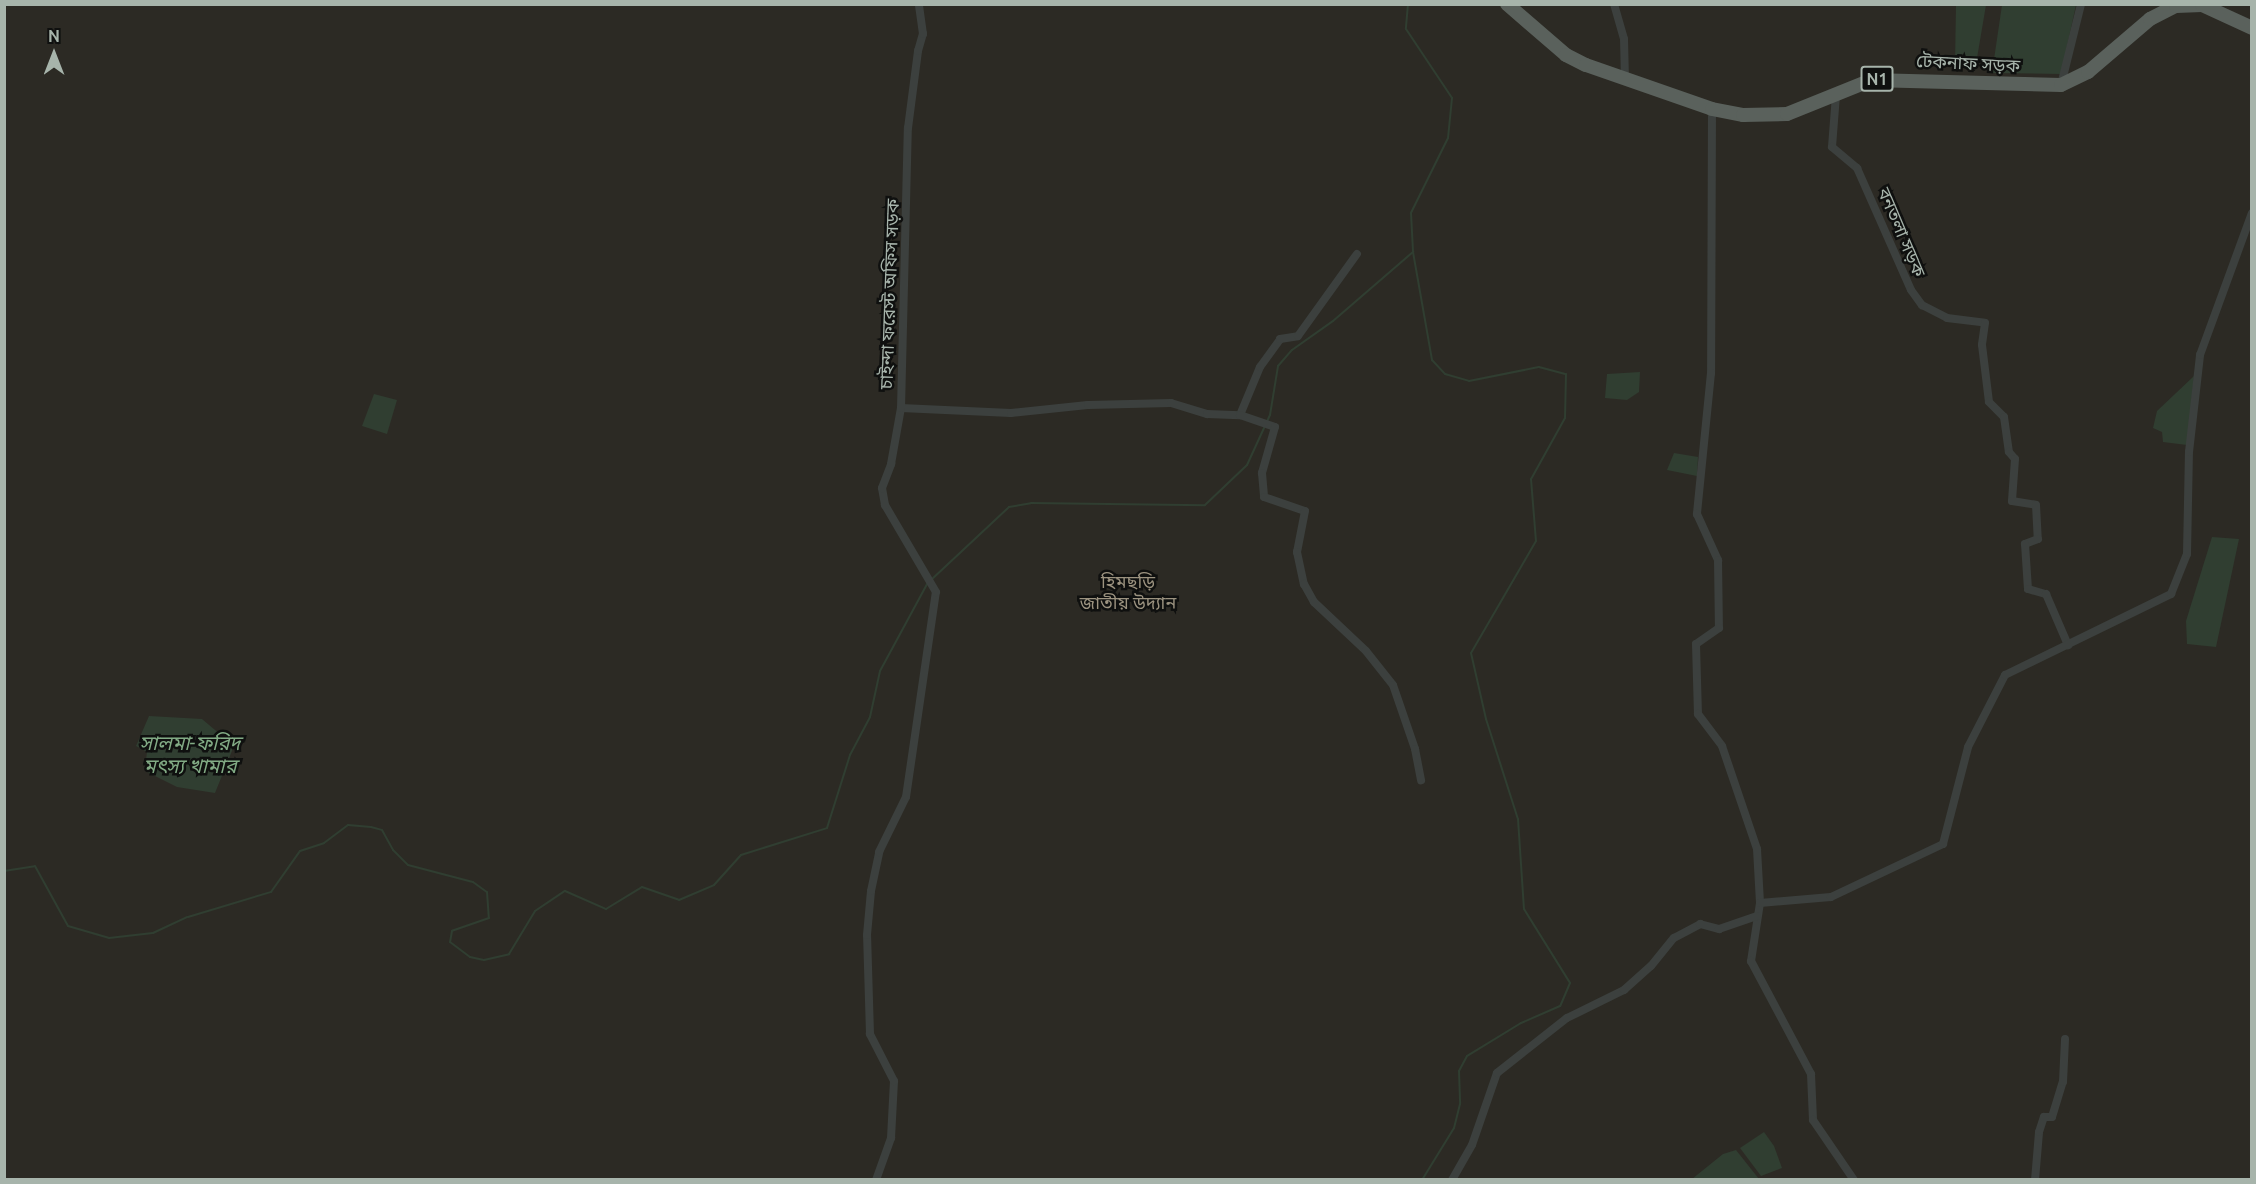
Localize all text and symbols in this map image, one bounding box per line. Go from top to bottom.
north arrow [24,24,84,84]
text: N [48,27,60,45]
street label: টেকনাফ সড়ক [1915,49,2021,77]
road number: N1 [1860,66,1894,92]
street label: বনতলা সড়ক [1874,184,1930,280]
street label: চাইন্দা ফরেস্ট অফিস সড়ক [875,198,903,390]
park label: হিমছড়ি জাতীয় উদ্যান [1080,571,1176,614]
water label: সালমা-ফরিদ মৎস্য খামার [140,730,240,777]

